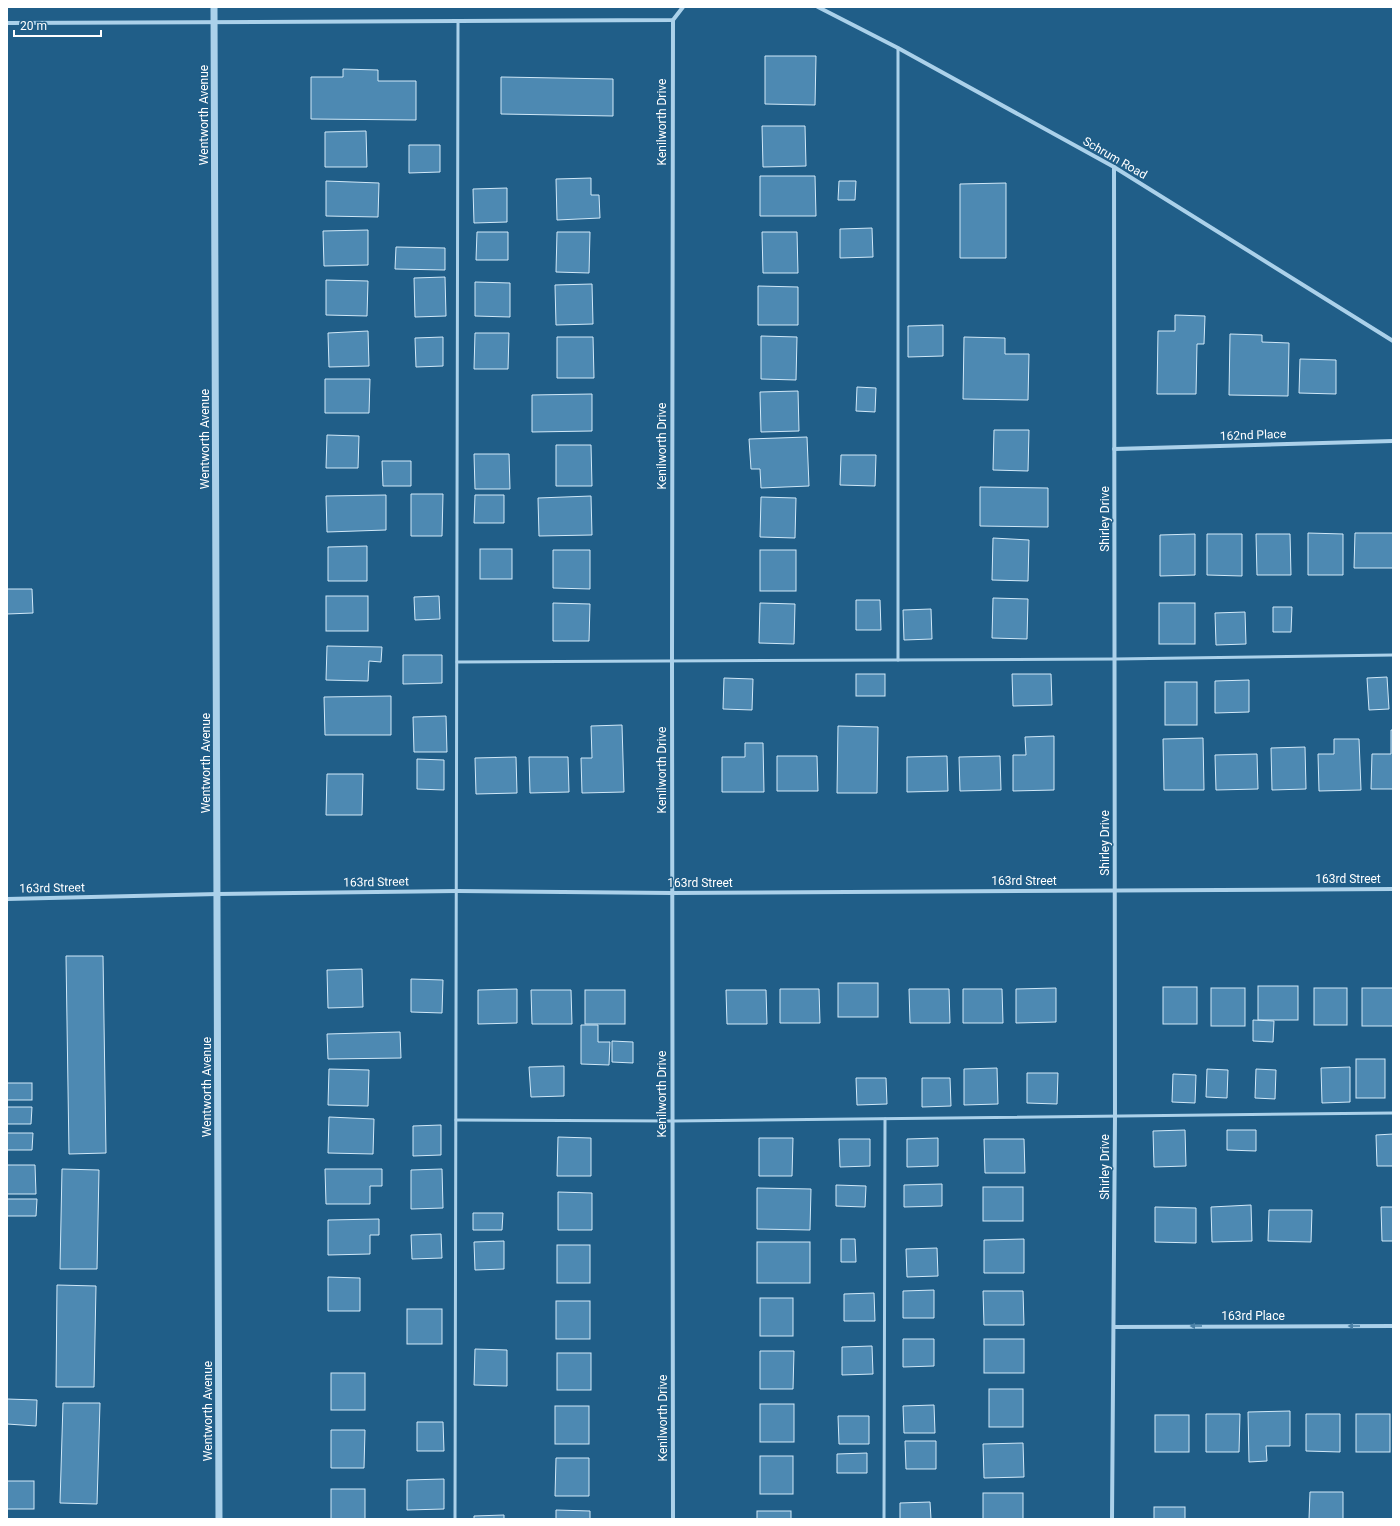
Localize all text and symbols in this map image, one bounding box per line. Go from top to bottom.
scale bar [14,12,101,38]
text: 20 m [20,19,47,33]
street label: Wentworth Avenue [197,65,211,165]
street label: Kenilworth Drive [655,79,669,165]
street label: Schrum Road [1080,134,1150,182]
street label: Wentworth Avenue [198,389,212,489]
street label: Kenilworth Drive [655,403,669,489]
street label: 162nd Place [1220,427,1286,443]
street label: Shirley Drive [1098,486,1112,552]
street label: Wentworth Avenue [199,713,213,813]
street label: Kenilworth Drive [655,727,669,813]
street label: Shirley Drive [1098,810,1112,876]
street label: 163rd Street [1315,872,1381,886]
street label: 163rd Street [343,874,409,890]
street label: 163rd Street [991,874,1057,888]
street label: 163rd Street [667,876,733,890]
street label: 163rd Street [19,880,85,896]
street label: Wentworth Avenue [200,1037,214,1137]
street label: Kenilworth Drive [655,1051,669,1137]
street label: Shirley Drive [1098,1134,1112,1200]
street label: 163rd Place [1221,1309,1285,1323]
one-way arrow [1189,1323,1202,1329]
one-way arrow [1347,1323,1360,1329]
street label: Wentworth Avenue [201,1361,215,1461]
street label: Kenilworth Drive [656,1375,670,1461]

